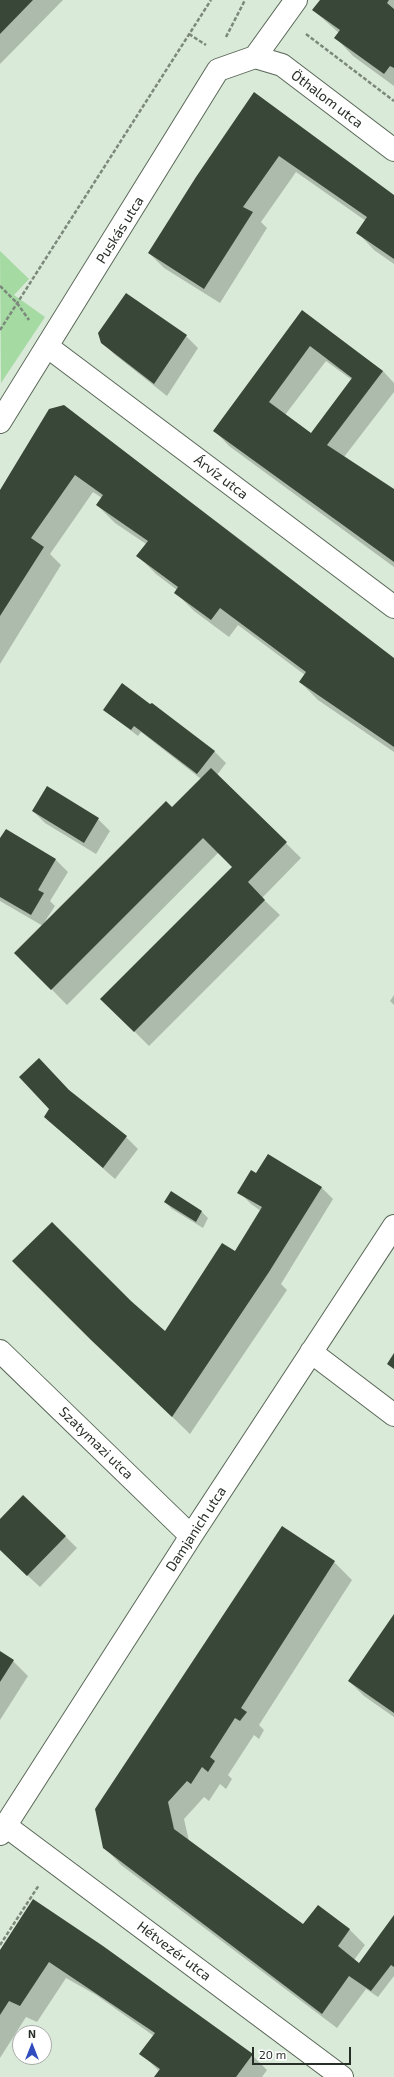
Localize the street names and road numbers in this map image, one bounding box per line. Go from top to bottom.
street label: Öthalom utca [288,66,366,132]
street label: Puskás utca [93,193,147,267]
street label: Árvíz utca [191,451,251,503]
street label: Szatymazi utca [55,1403,137,1483]
street label: Damjanich utca [162,1483,230,1575]
street label: Hétvezér utca [134,1918,214,1984]

